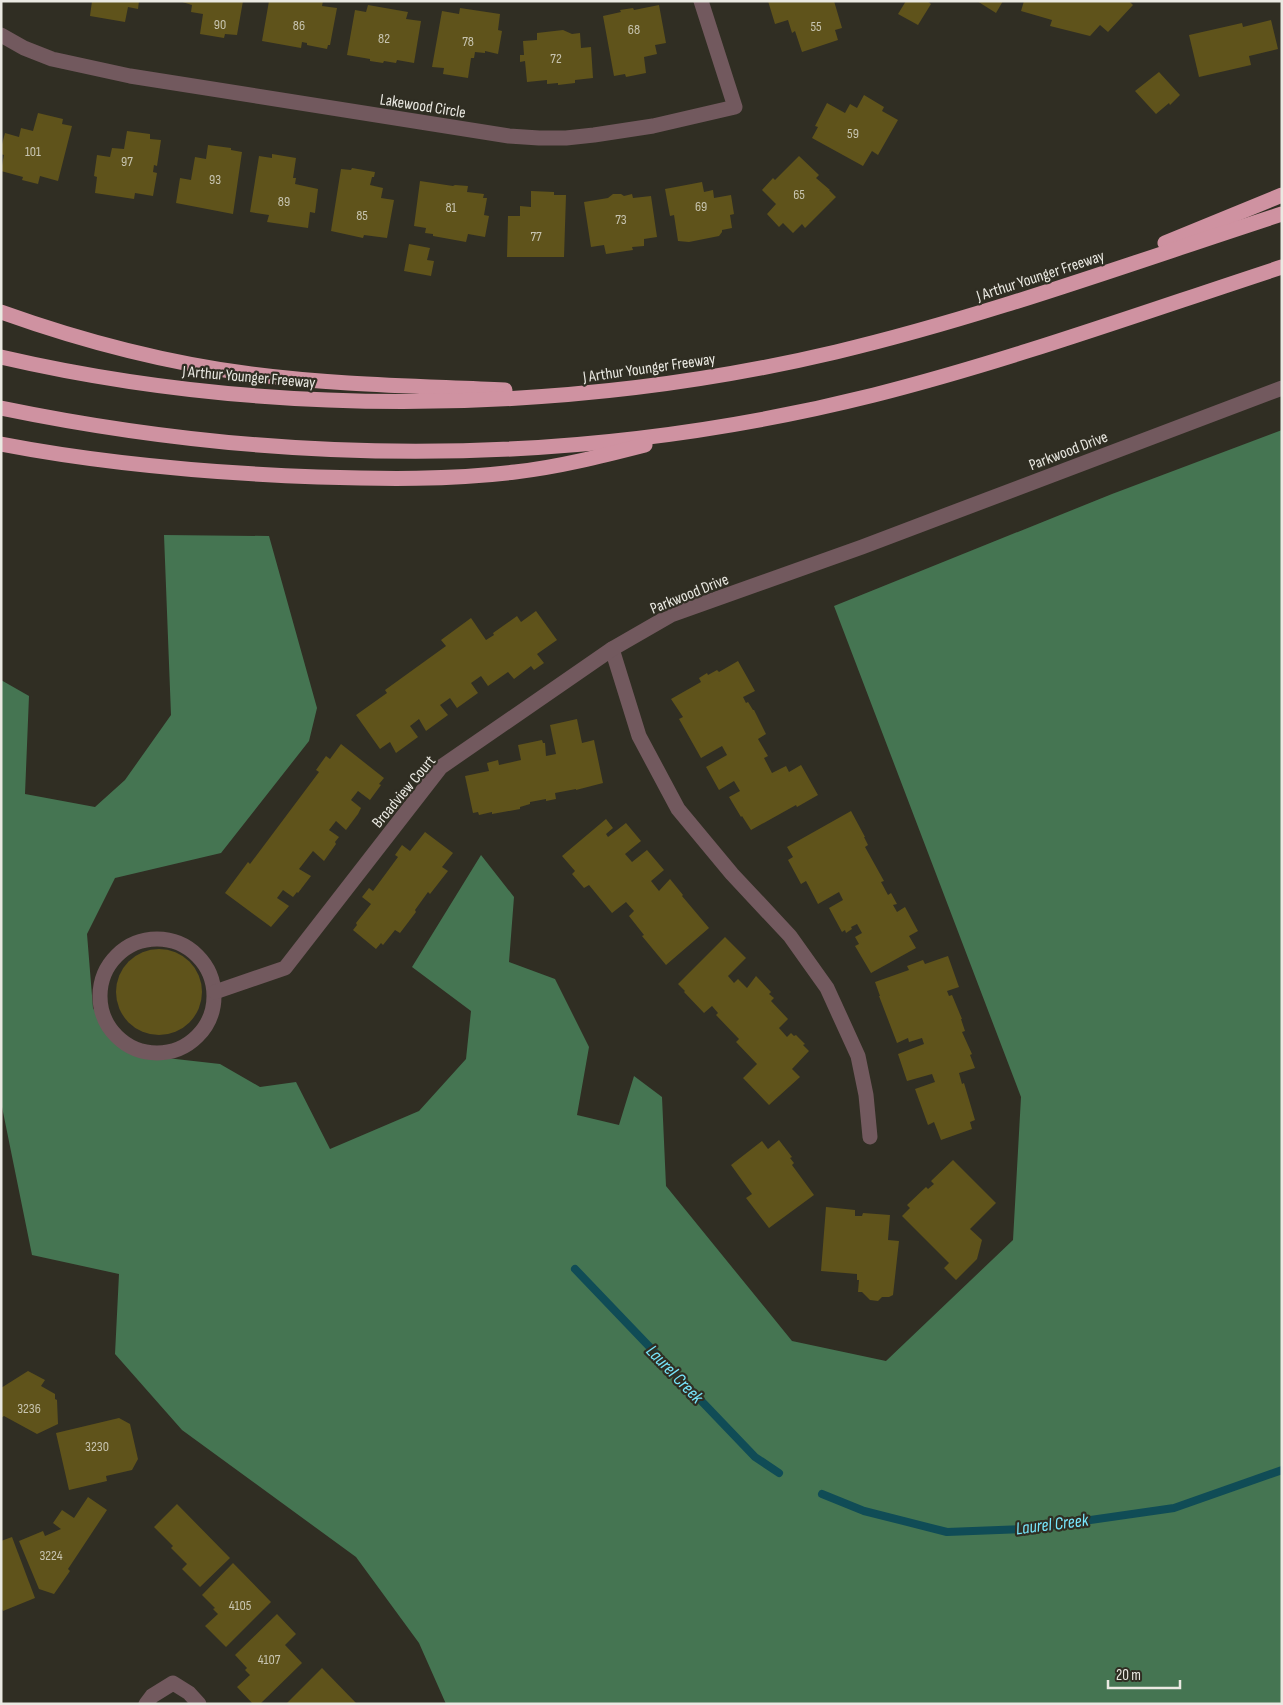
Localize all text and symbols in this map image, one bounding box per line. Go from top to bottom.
house number: 90 [214,16,226,33]
house number: 86 [293,17,305,34]
house number: 55 [810,18,822,35]
house number: 68 [628,21,640,38]
house number: 82 [378,30,390,47]
house number: 78 [462,33,474,50]
house number: 72 [550,50,562,67]
street label: Lakewood Circle [379,90,467,123]
house number: 59 [847,125,859,142]
house number: 101 [25,143,41,160]
house number: 97 [121,153,133,170]
house number: 93 [209,171,221,188]
house number: 65 [793,186,805,203]
house number: 89 [278,193,290,210]
house number: 69 [695,198,707,215]
house number: 81 [445,199,457,216]
house number: 85 [356,207,368,224]
house number: 73 [615,211,627,228]
house number: 77 [530,228,542,245]
street label: J Arthur Younger Freeway [973,247,1107,306]
street label: J Arthur Younger Freeway [581,350,717,387]
street label: J Arthur Younger Freeway [181,362,316,393]
street label: Parkwood Drive [1026,428,1111,475]
street label: Parkwood Drive [648,570,732,619]
street label: Broadview Court [368,752,440,832]
water label: Laurel Creek [642,1341,708,1409]
house number: 3236 [17,1400,41,1417]
house number: 3230 [85,1438,109,1455]
water label: Laurel Creek [1015,1509,1091,1539]
house number: 3224 [39,1547,63,1564]
house number: 4105 [229,1597,252,1614]
house number: 4107 [258,1651,281,1668]
scale bar [1108,1658,1180,1690]
text: 20 m [1116,1666,1141,1685]

